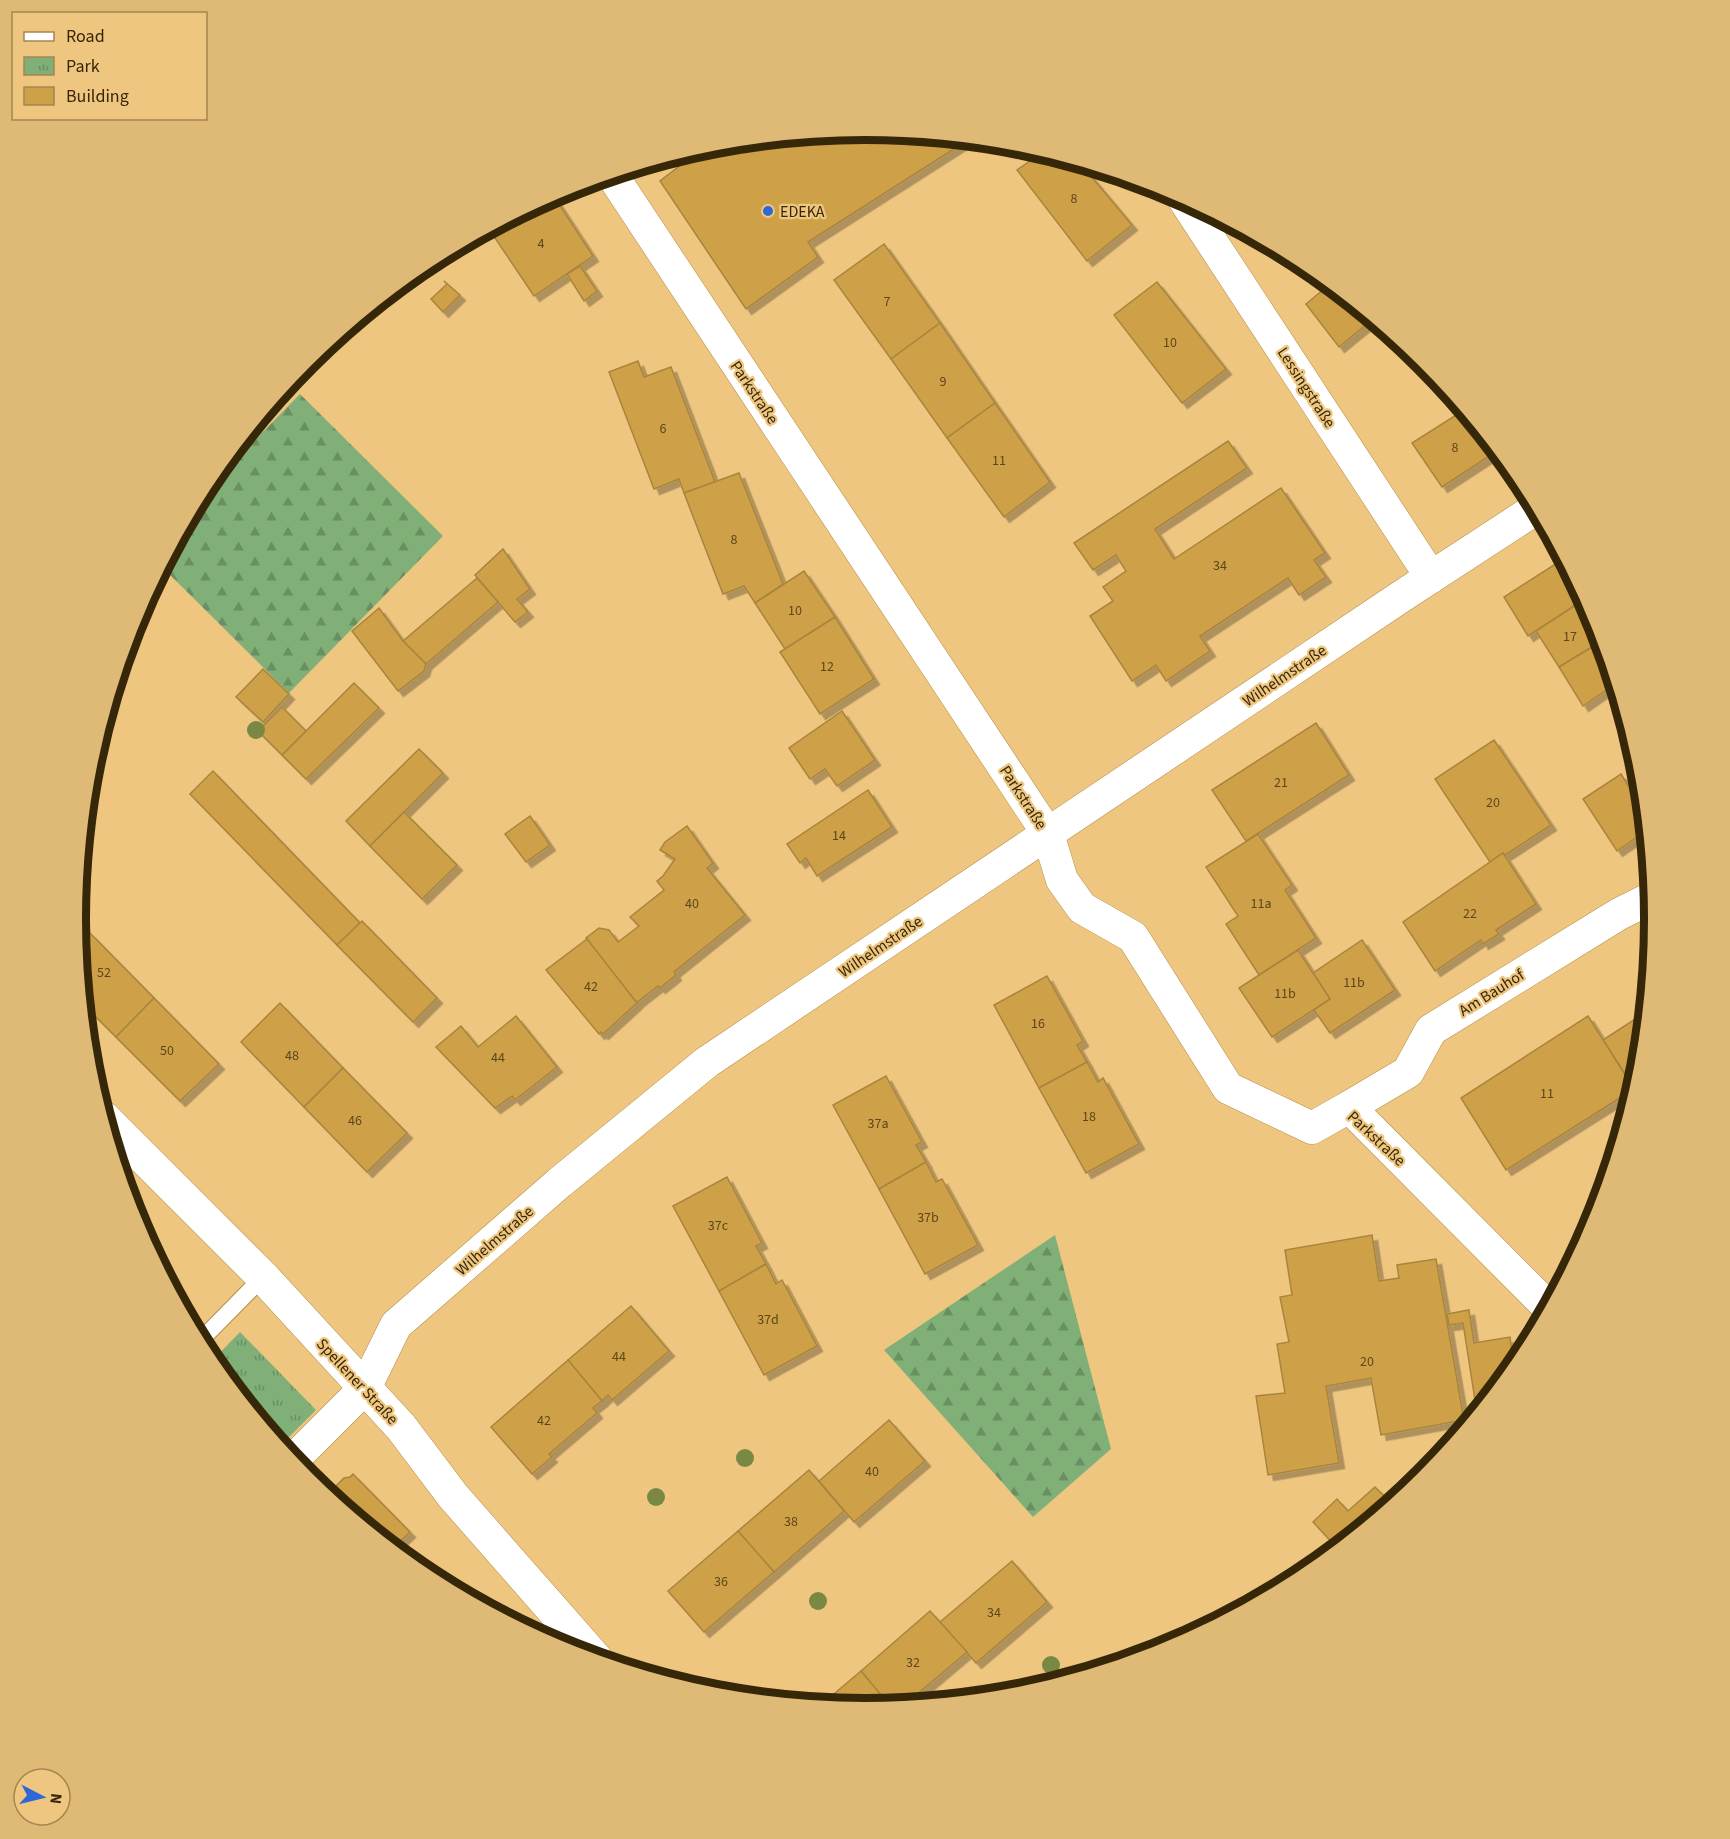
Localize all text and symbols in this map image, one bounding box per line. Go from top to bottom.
legend [12,12,207,120]
text: Road [66,24,105,49]
text: Park [66,54,100,79]
text: Building [66,84,129,109]
house number: 8 [1071,189,1078,209]
place label: EDEKA [780,201,825,223]
marker: EDEKA [761,204,775,218]
house number: 4 [538,234,545,254]
house number: 7 [884,292,891,312]
house number: 10 [1163,333,1177,353]
street label: Lessingstraße [1272,343,1340,432]
street label: Parkstraße [725,357,783,429]
house number: 9 [940,372,947,392]
house number: 6 [660,419,667,439]
house number: 8 [1452,438,1459,458]
house number: 11 [992,451,1006,471]
house number: 8 [731,530,738,550]
house number: 34 [1213,556,1227,576]
house number: 10 [788,601,802,621]
house number: 17 [1563,627,1577,647]
street label: Wilhelmstraße [1238,640,1331,712]
house number: 12 [820,657,834,677]
street label: Parkstraße [994,761,1052,834]
house number: 21 [1274,773,1288,793]
house number: 20 [1486,793,1500,813]
house number: 14 [832,826,846,846]
house number: 40 [685,894,699,914]
house number: 11a [1251,894,1271,914]
house number: 22 [1463,904,1477,924]
street label: Wilhelmstraße [834,911,927,983]
house number: 52 [97,963,111,983]
street label: Am Bauhof [1455,963,1530,1022]
house number: 11b [1343,973,1365,993]
house number: 42 [584,977,598,997]
house number: 11b [1274,984,1296,1004]
house number: 16 [1031,1014,1045,1034]
house number: 50 [160,1041,174,1061]
house number: 48 [285,1046,299,1066]
house number: 44 [491,1048,505,1068]
house number: 11 [1540,1084,1554,1104]
street label: Parkstraße [1342,1106,1410,1171]
house number: 18 [1082,1107,1096,1127]
house number: 46 [348,1111,362,1131]
house number: 37a [868,1114,888,1134]
street label: Wilhelmstraße [451,1201,538,1281]
house number: 37b [917,1208,939,1228]
house number: 37c [708,1216,729,1236]
house number: 37d [757,1310,779,1330]
street label: Spellener Straße [311,1334,403,1430]
house number: 44 [612,1347,626,1367]
house number: 20 [1360,1352,1374,1372]
house number: 42 [537,1411,551,1431]
house number: 40 [865,1462,879,1482]
house number: 38 [784,1512,798,1532]
house number: 36 [714,1572,728,1592]
house number: 34 [987,1603,1001,1623]
house number: 32 [906,1653,920,1673]
north arrow [12,1767,72,1827]
text: N [44,1792,67,1805]

